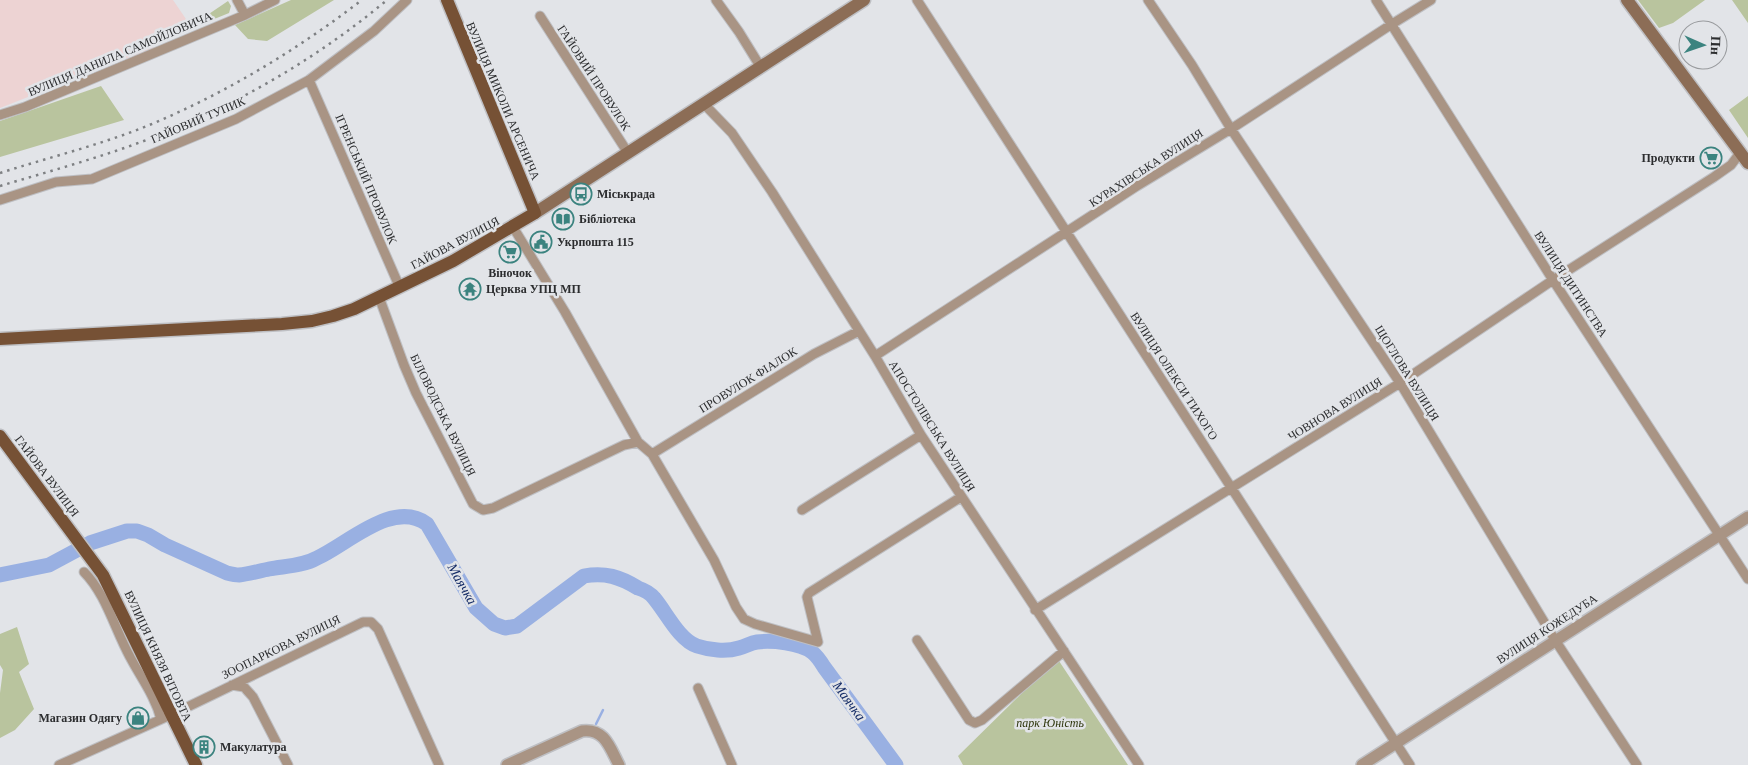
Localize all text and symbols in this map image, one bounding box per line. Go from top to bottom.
street label: ВУЛИЦЯ ДАНИЛА САМОЙЛОВИЧА [26,9,214,99]
street label: ВУЛИЦЯ МИКОЛИ АРСЕНИЧА [463,20,543,182]
north arrow [1678,20,1728,70]
street label: ГАЙОВИЙ ПРОВУЛОК [555,23,634,134]
text: Пн [1708,36,1723,55]
street label: ГАЙОВИЙ ТУПИК [149,93,248,146]
street label: ІГРЕНСЬКИЙ ПРОВУЛОК [332,112,400,247]
street label: КУРАХІВСЬКА ВУЛИЦЯ [1086,126,1206,210]
supermarket icon: Продукти [1699,146,1723,170]
place label: Продукти [1642,151,1695,165]
bus stop icon: Міськрада [569,182,593,206]
place label: Міськрада [597,187,655,201]
library icon: Бібліотека [551,207,575,231]
place label: Бібліотека [579,212,636,226]
street label: ГАЙОВА ВУЛИЦЯ [408,214,502,272]
street label: ВУЛИЦЯ ДИТИНСТВА [1532,228,1611,340]
public building icon: Укрпошта 115 [529,230,553,254]
place label: Укрпошта 115 [557,235,634,249]
supermarket icon: Віночок [498,240,522,264]
place label: Віночок [488,266,532,280]
temple icon: Церква УПЦ МП [458,277,482,301]
place label: Церква УПЦ МП [486,282,582,296]
street label: ВУЛИЦЯ ОЛЕКСИ ТИХОГО [1127,309,1221,443]
street label: ЩОГЛОВА ВУЛИЦЯ [1372,323,1442,423]
street label: ПРОВУЛОК ФІАЛОК [696,344,801,416]
street label: БІЛОВОДСЬКА ВУЛИЦЯ [407,352,479,478]
street label: АПОСТОЛІВСЬКА ВУЛИЦЯ [886,358,978,494]
street label: ЧОВНОВА ВУЛИЦЯ [1285,374,1385,444]
street label: ГАЙОВА ВУЛИЦЯ [12,433,82,519]
water label: Маячка [444,560,480,607]
street label: ВУЛИЦЯ КНЯЗЯ ВІТОВТА [121,588,195,724]
street label: ВУЛИЦЯ КОЖЕДУБА [1494,591,1600,667]
street label: ЗООПАРКОВА ВУЛИЦЯ [219,612,343,682]
water label: Маячка [829,678,868,724]
shop icon: Магазин Одягу [126,706,150,730]
place label: Магазин Одягу [38,711,122,725]
park label: парк Юність [1016,716,1084,730]
building icon: Макулатура [192,735,216,759]
place label: Макулатура [220,740,287,754]

